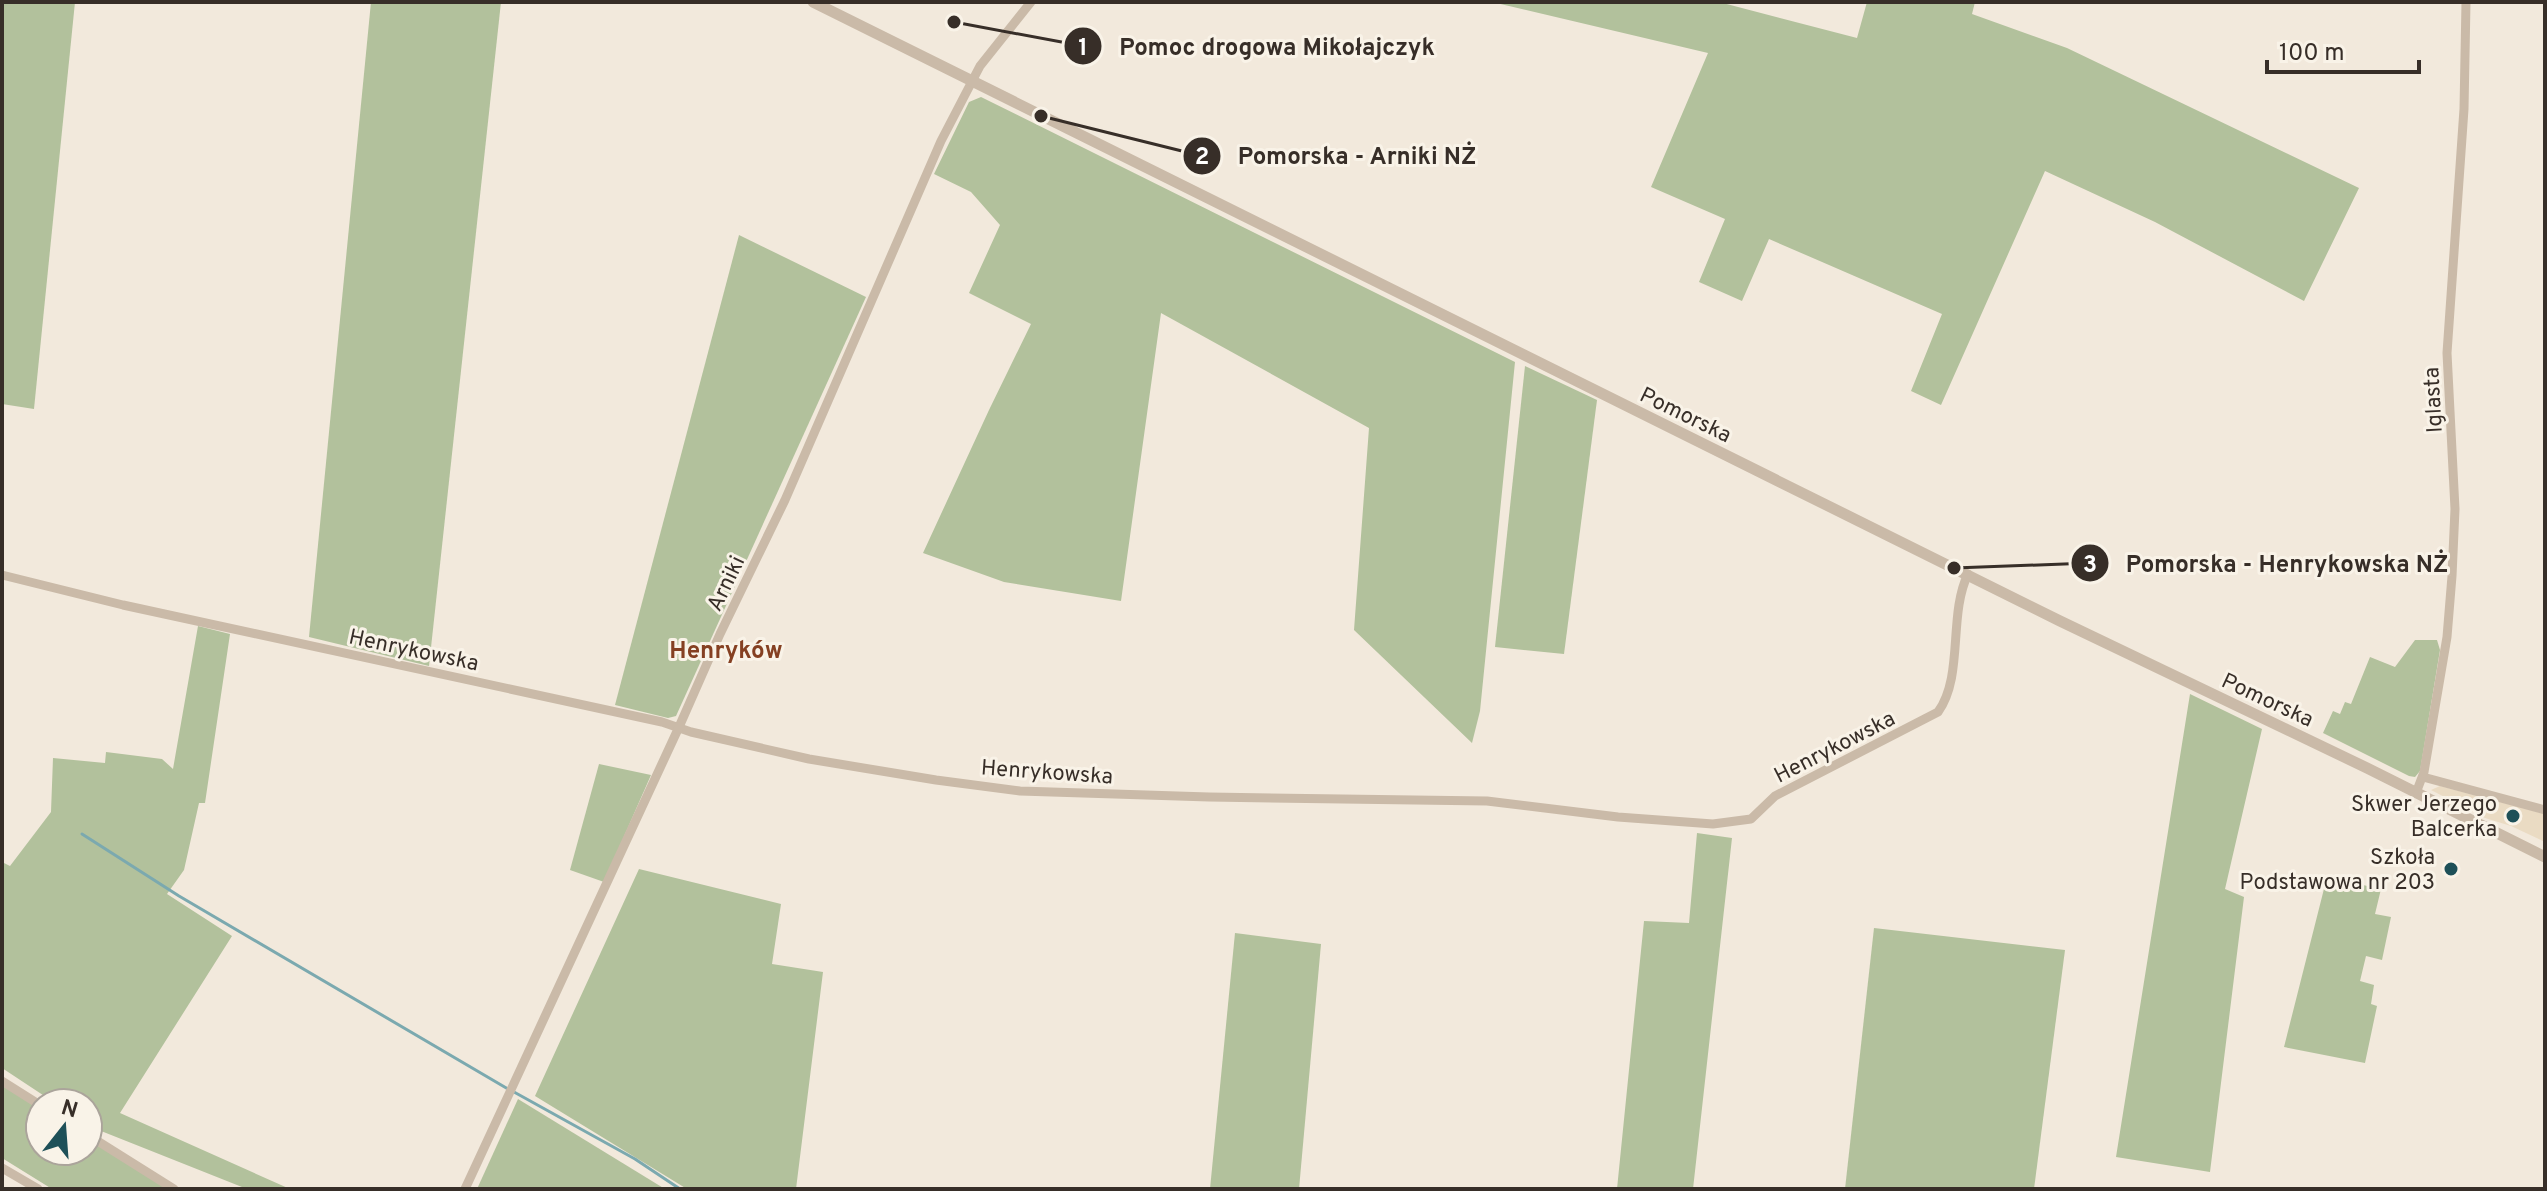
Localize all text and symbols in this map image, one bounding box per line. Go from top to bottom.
callout: Pomoc drogowa Mikołajczyk [1063,22,1450,70]
scale bar [2267,24,2419,74]
text: 1 [1078,34,1088,64]
text: Pomoc drogowa Mikołajczyk [1119,34,1435,64]
text: 100 m [2279,39,2345,69]
callout: Pomorska - Arniki NŻ [1182,132,1493,180]
text: Pomorska - Arniki NŻ [1238,141,1476,173]
text: 2 [1195,143,1209,173]
street label: Iglasta [2419,366,2450,433]
street label: Pomorska [1635,383,1735,450]
callout: Pomorska - Henrykowska NŻ [2070,539,2464,587]
text: Pomorska - Henrykowska NŻ [2126,549,2448,581]
text: 3 [2083,551,2097,581]
street label: Arniki [702,552,752,616]
street label: Henrykowska [346,624,481,678]
district label: Henryków [669,637,783,667]
street label: Pomorska [2217,668,2317,734]
street label: Henrykowska [1770,706,1900,790]
street label: Henrykowska [980,755,1114,792]
place label: Skwer Jerzego Balcerka [2351,792,2497,844]
marker: Skwer Jerzego Balcerka [2504,807,2522,825]
place label: Szkoła Podstawowa nr 203 [2239,845,2435,897]
marker: Szkoła Podstawowa nr 203 [2442,860,2460,878]
north arrow [24,1087,104,1167]
text: N [58,1095,81,1125]

